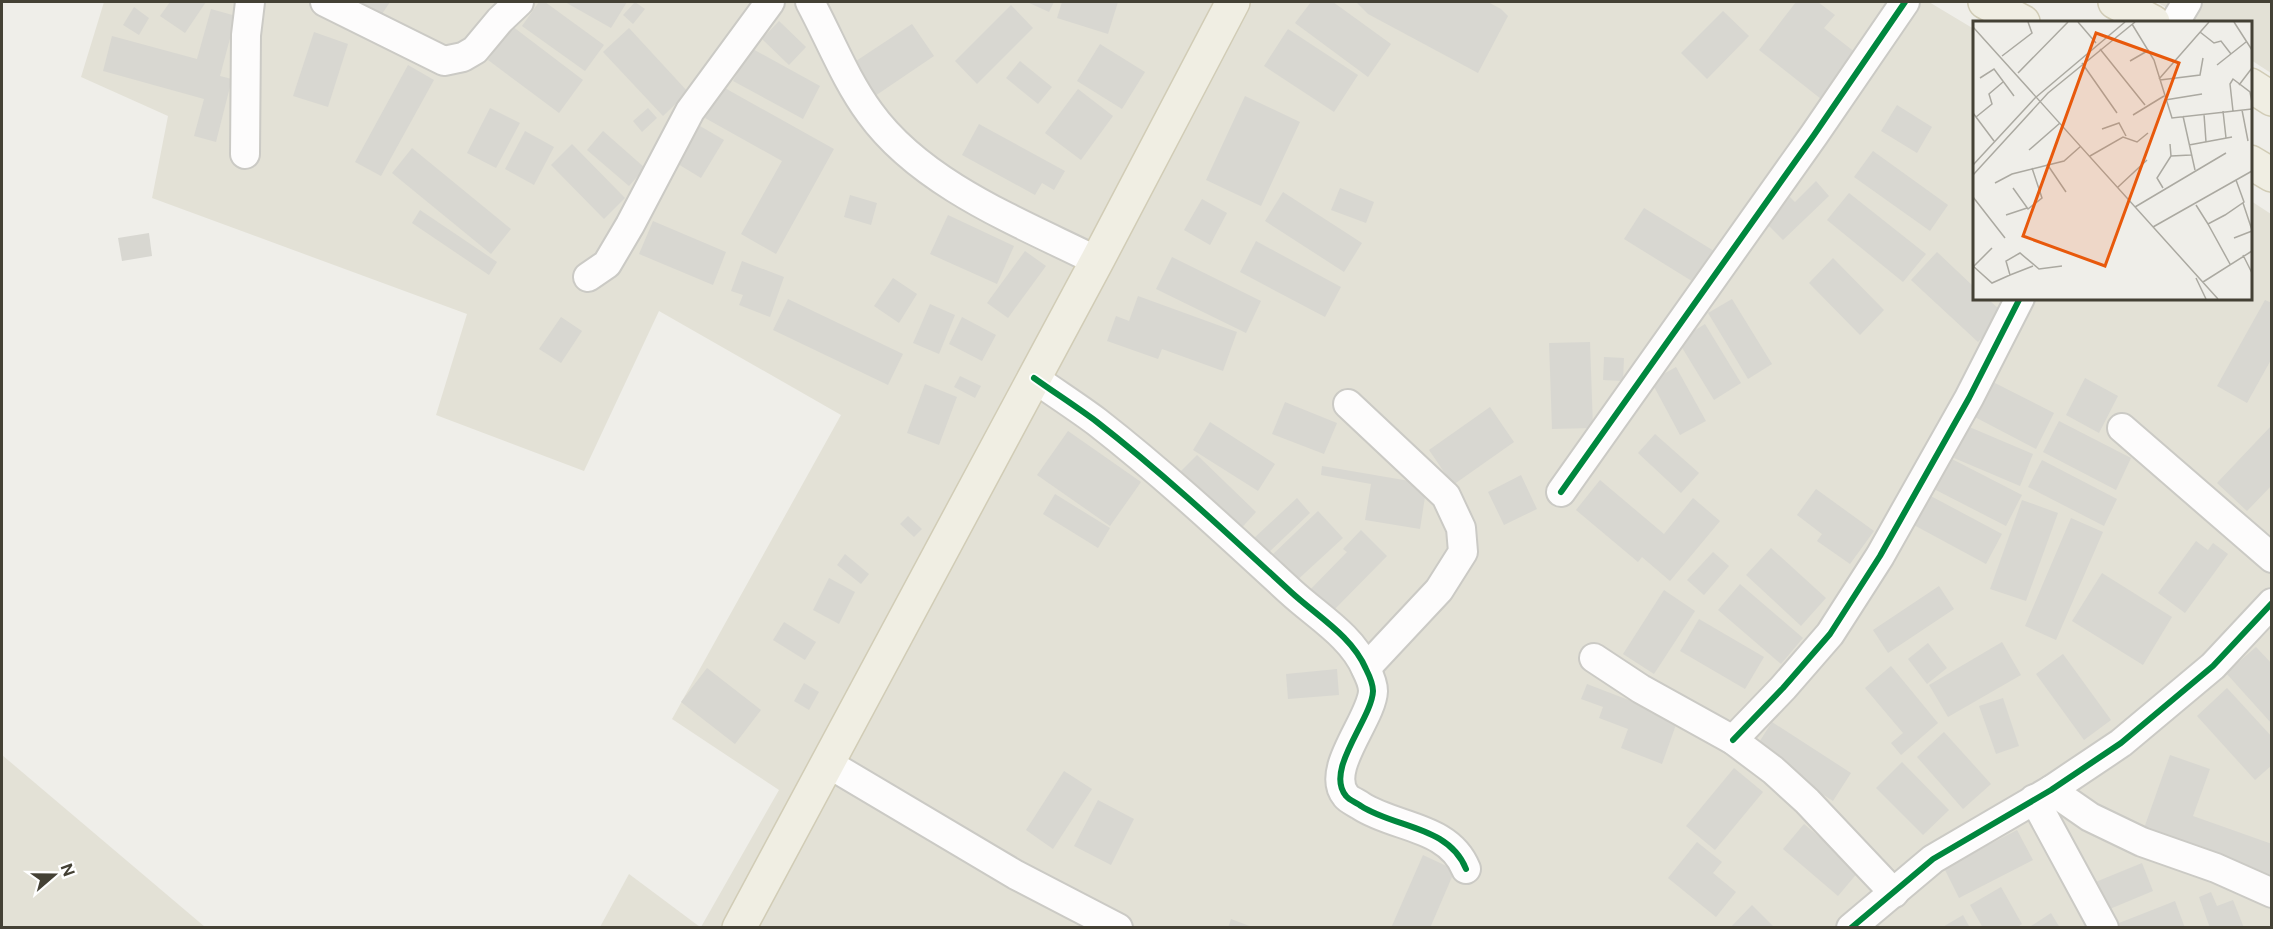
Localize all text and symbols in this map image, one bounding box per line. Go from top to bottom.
inset map [1973,21,2252,300]
north arrow [24,845,84,905]
text: N [57,861,79,879]

